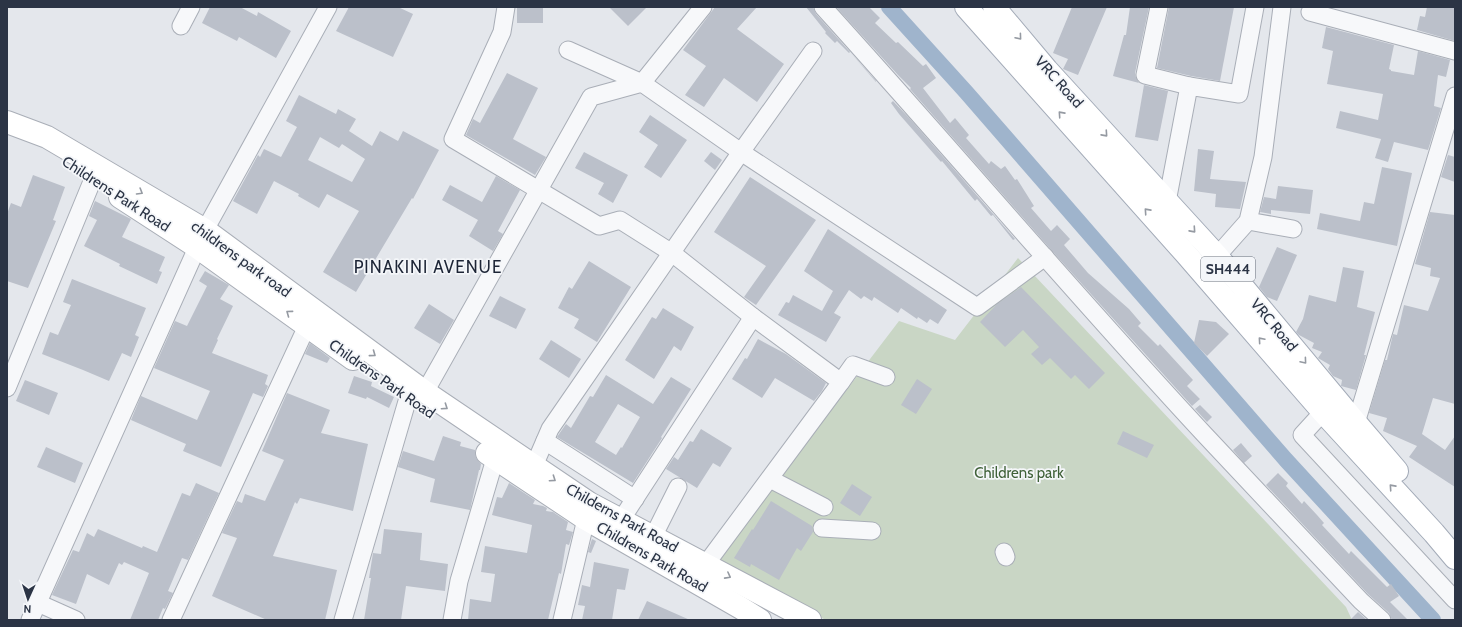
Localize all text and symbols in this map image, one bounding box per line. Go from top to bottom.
one-way arrow [1015,32,1022,40]
street label: VRC Road [1031,52,1087,112]
one-way arrow [1058,111,1065,118]
one-way arrow [1101,129,1108,137]
street label: Childrens Park Road [58,152,174,236]
one-way arrow [136,188,143,195]
one-way arrow [1145,208,1152,215]
street label: childrens park road [188,217,294,301]
one-way arrow [1188,226,1195,233]
district label: PINAKINI AVENUE [354,257,502,277]
road number: SH444 [1201,257,1255,281]
street label: VRC Road [1247,295,1301,355]
one-way arrow [287,311,294,318]
street label: Childrens Park Road [325,336,439,422]
one-way arrow [1258,337,1265,345]
one-way arrow [369,349,376,357]
one-way arrow [1300,357,1307,364]
one-way arrow [441,402,448,409]
park label: Childrens park [974,464,1064,482]
one-way arrow [549,474,556,481]
street label: Childerns Park Road [563,480,681,556]
one-way arrow [1389,484,1397,492]
street label: Childrens Park Road [593,518,711,596]
one-way arrow [724,571,731,579]
north arrow [8,579,48,619]
text: N [23,602,32,616]

